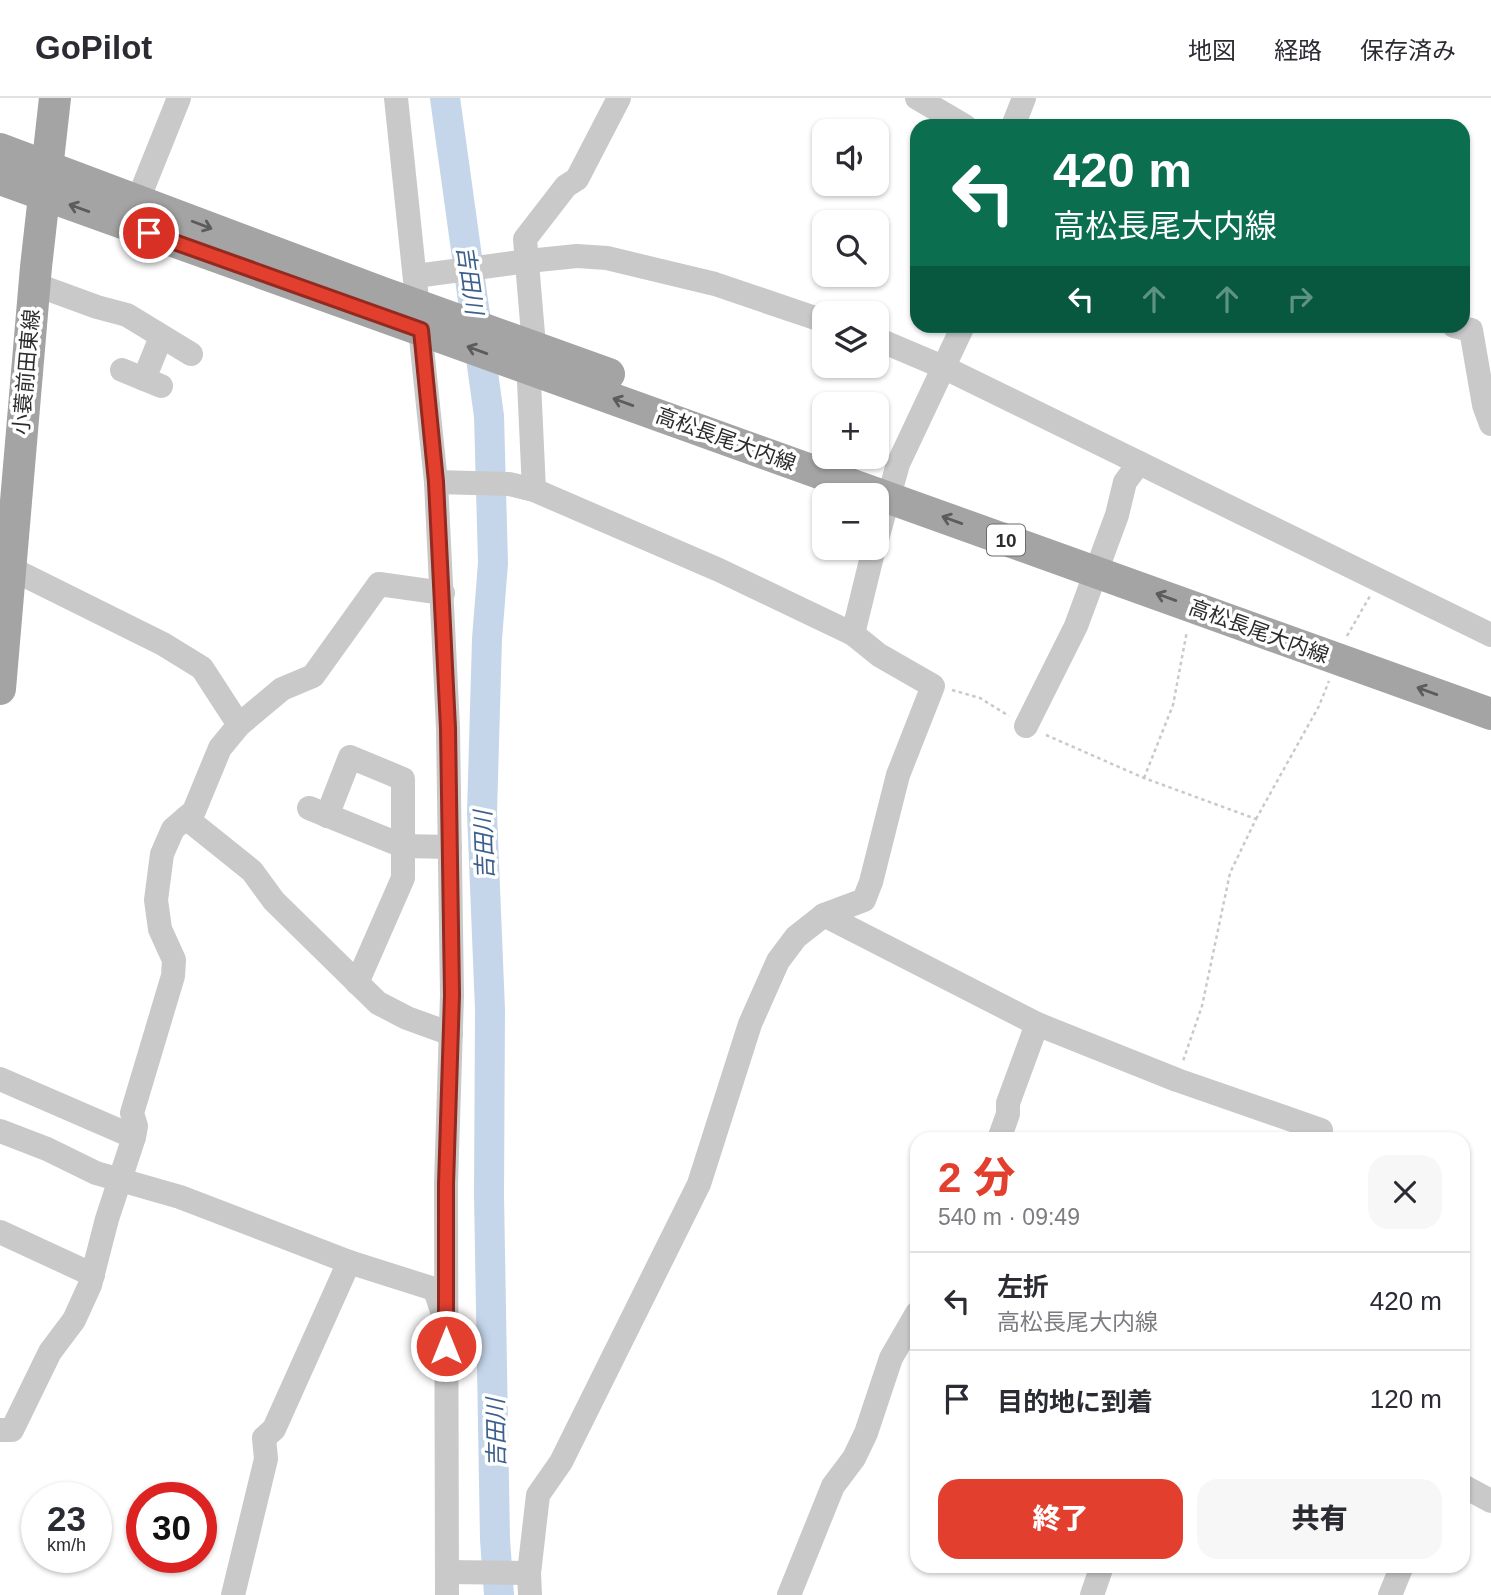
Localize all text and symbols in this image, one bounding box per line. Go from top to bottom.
text: GoPilot [35,29,152,66]
text: 地図 [1188,37,1236,64]
text: 経路 [1274,37,1322,64]
text: 保存済み [1360,37,1456,64]
map controls [812,119,889,560]
button: sound [812,119,889,196]
text: 420 m [1053,143,1192,197]
icon: left [938,147,1029,238]
one-way arrow [69,201,91,214]
pin [119,203,179,263]
text: 高松長尾大内線 [1053,208,1277,244]
button: search [812,210,889,287]
icon: arrive [130,214,168,252]
one-way arrow [191,220,213,232]
water label: 吉田川 [452,244,488,319]
icon: left [1062,280,1100,318]
icon: ahead [1135,280,1173,318]
icon: ahead [1208,280,1246,318]
icon: right [1281,280,1319,318]
button: layers [812,301,889,378]
street label: 小蓑前田東線 [9,308,43,436]
one-way arrow [466,343,488,355]
button: + [812,392,889,469]
one-way arrow [612,395,634,407]
street label: 高松長尾大内線 [653,403,799,475]
button: − [812,483,889,560]
one-way arrow [942,513,964,525]
road number: 10 [987,524,1025,556]
one-way arrow [1156,590,1178,602]
street label: 高松長尾大内線 [1186,595,1332,667]
one-way arrow [1416,683,1438,696]
water label: 吉田川 [470,807,498,880]
text: 2 分 [938,1154,1015,1201]
button: close [1368,1155,1442,1229]
text: 540 m · 09:49 [938,1204,1080,1230]
text: 左折 [997,1272,1049,1302]
icon: left [938,1282,976,1320]
text: 420 m [1370,1286,1442,1316]
position arrow [409,1309,483,1383]
text: 高松長尾大内線 [997,1309,1158,1335]
icon: arrive [938,1380,976,1418]
text: 120 m [1370,1384,1442,1414]
text: 目的地に到着 [997,1387,1153,1417]
water label: 吉田川 [482,1395,510,1468]
button: 終了 [938,1479,1183,1559]
button: 共有 [1197,1479,1442,1559]
speed limit sign: 30 [126,1482,217,1573]
text: 23 [47,1499,86,1538]
text: km/h [47,1535,86,1555]

